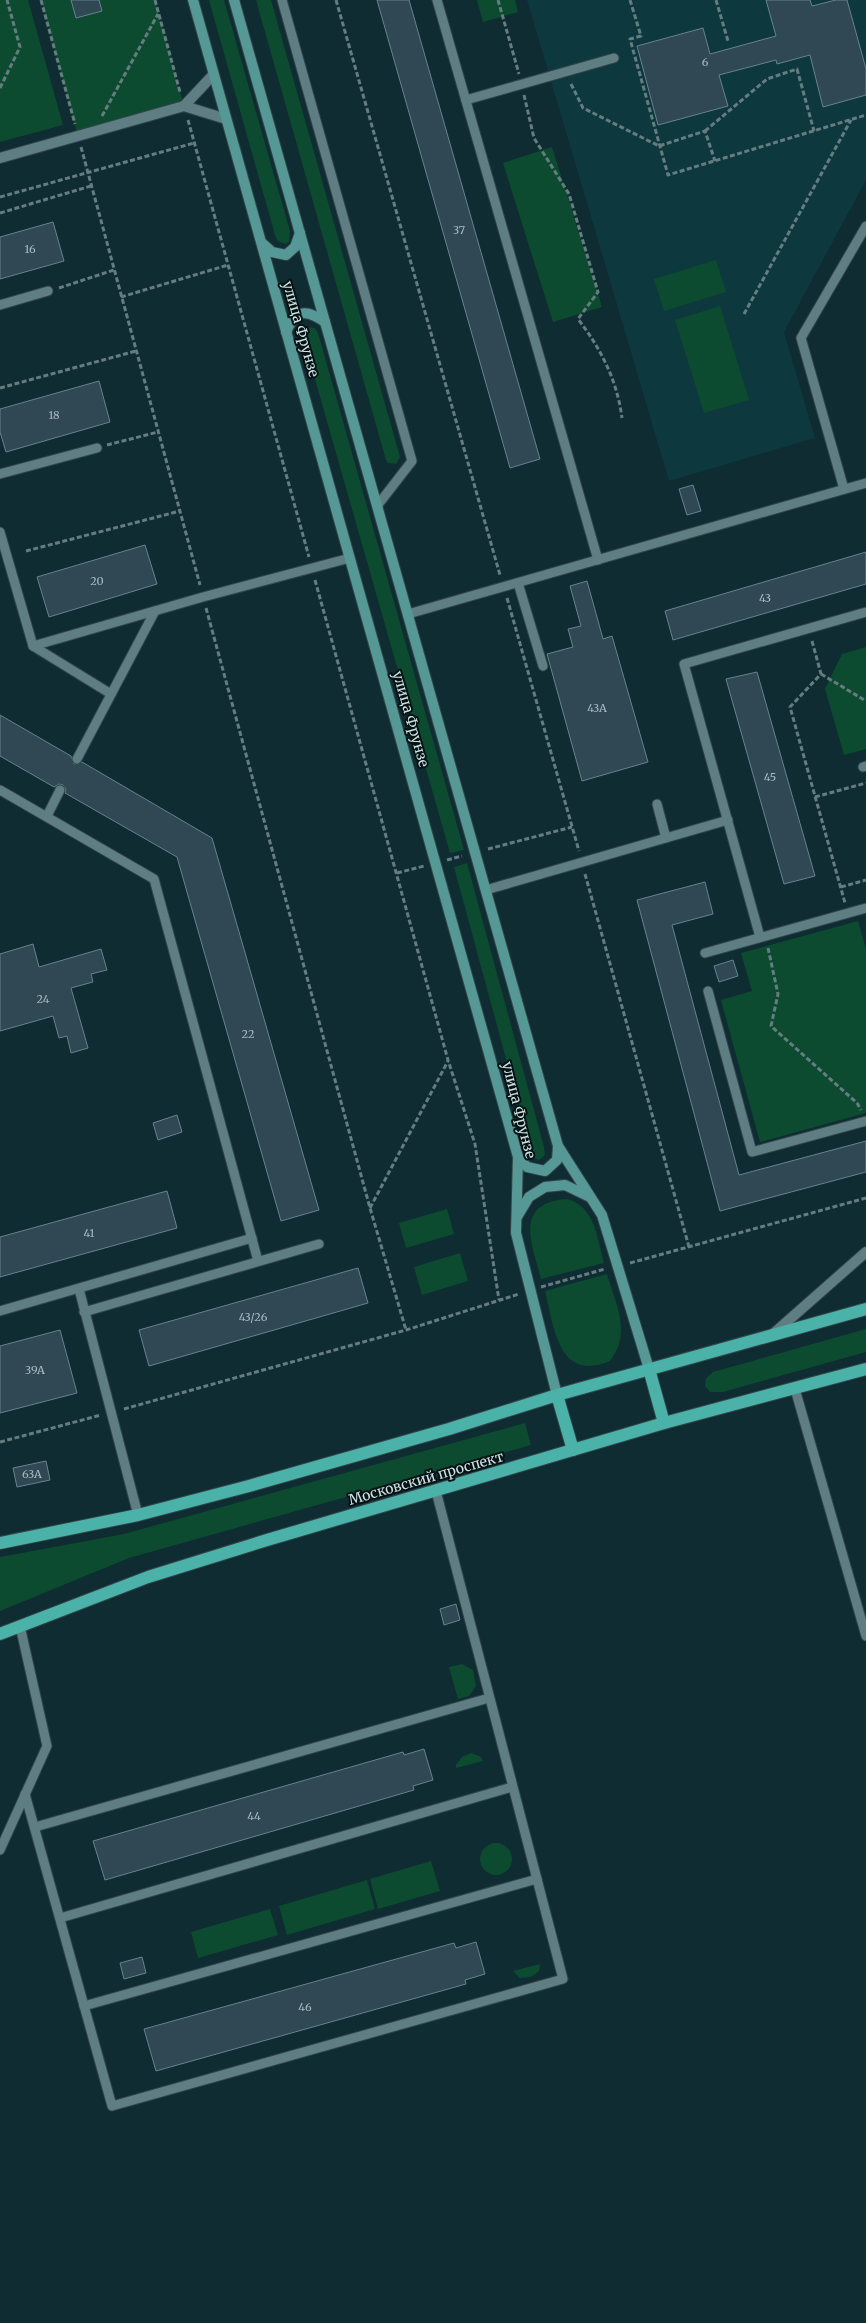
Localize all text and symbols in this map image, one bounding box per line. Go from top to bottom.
house number: 6 [702,55,709,69]
house number: 37 [453,223,465,237]
house number: 16 [24,242,36,256]
street label: улица Фрунзе [279,279,323,379]
house number: 18 [48,408,60,422]
house number: 20 [90,574,104,588]
house number: 43 [759,591,771,605]
street label: улица Фрунзе [389,669,433,769]
house number: 43А [587,701,607,715]
house number: 45 [764,770,776,784]
house number: 24 [37,992,50,1006]
house number: 22 [242,1027,254,1041]
street label: улица Фрунзе [498,1060,540,1160]
house number: 41 [84,1226,94,1240]
house number: 43/26 [239,1310,268,1324]
house number: 39А [25,1363,45,1377]
street label: Московский проспект [346,1447,506,1509]
house number: 63А [22,1467,42,1481]
house number: 44 [247,1809,261,1823]
house number: 46 [298,2000,312,2014]

